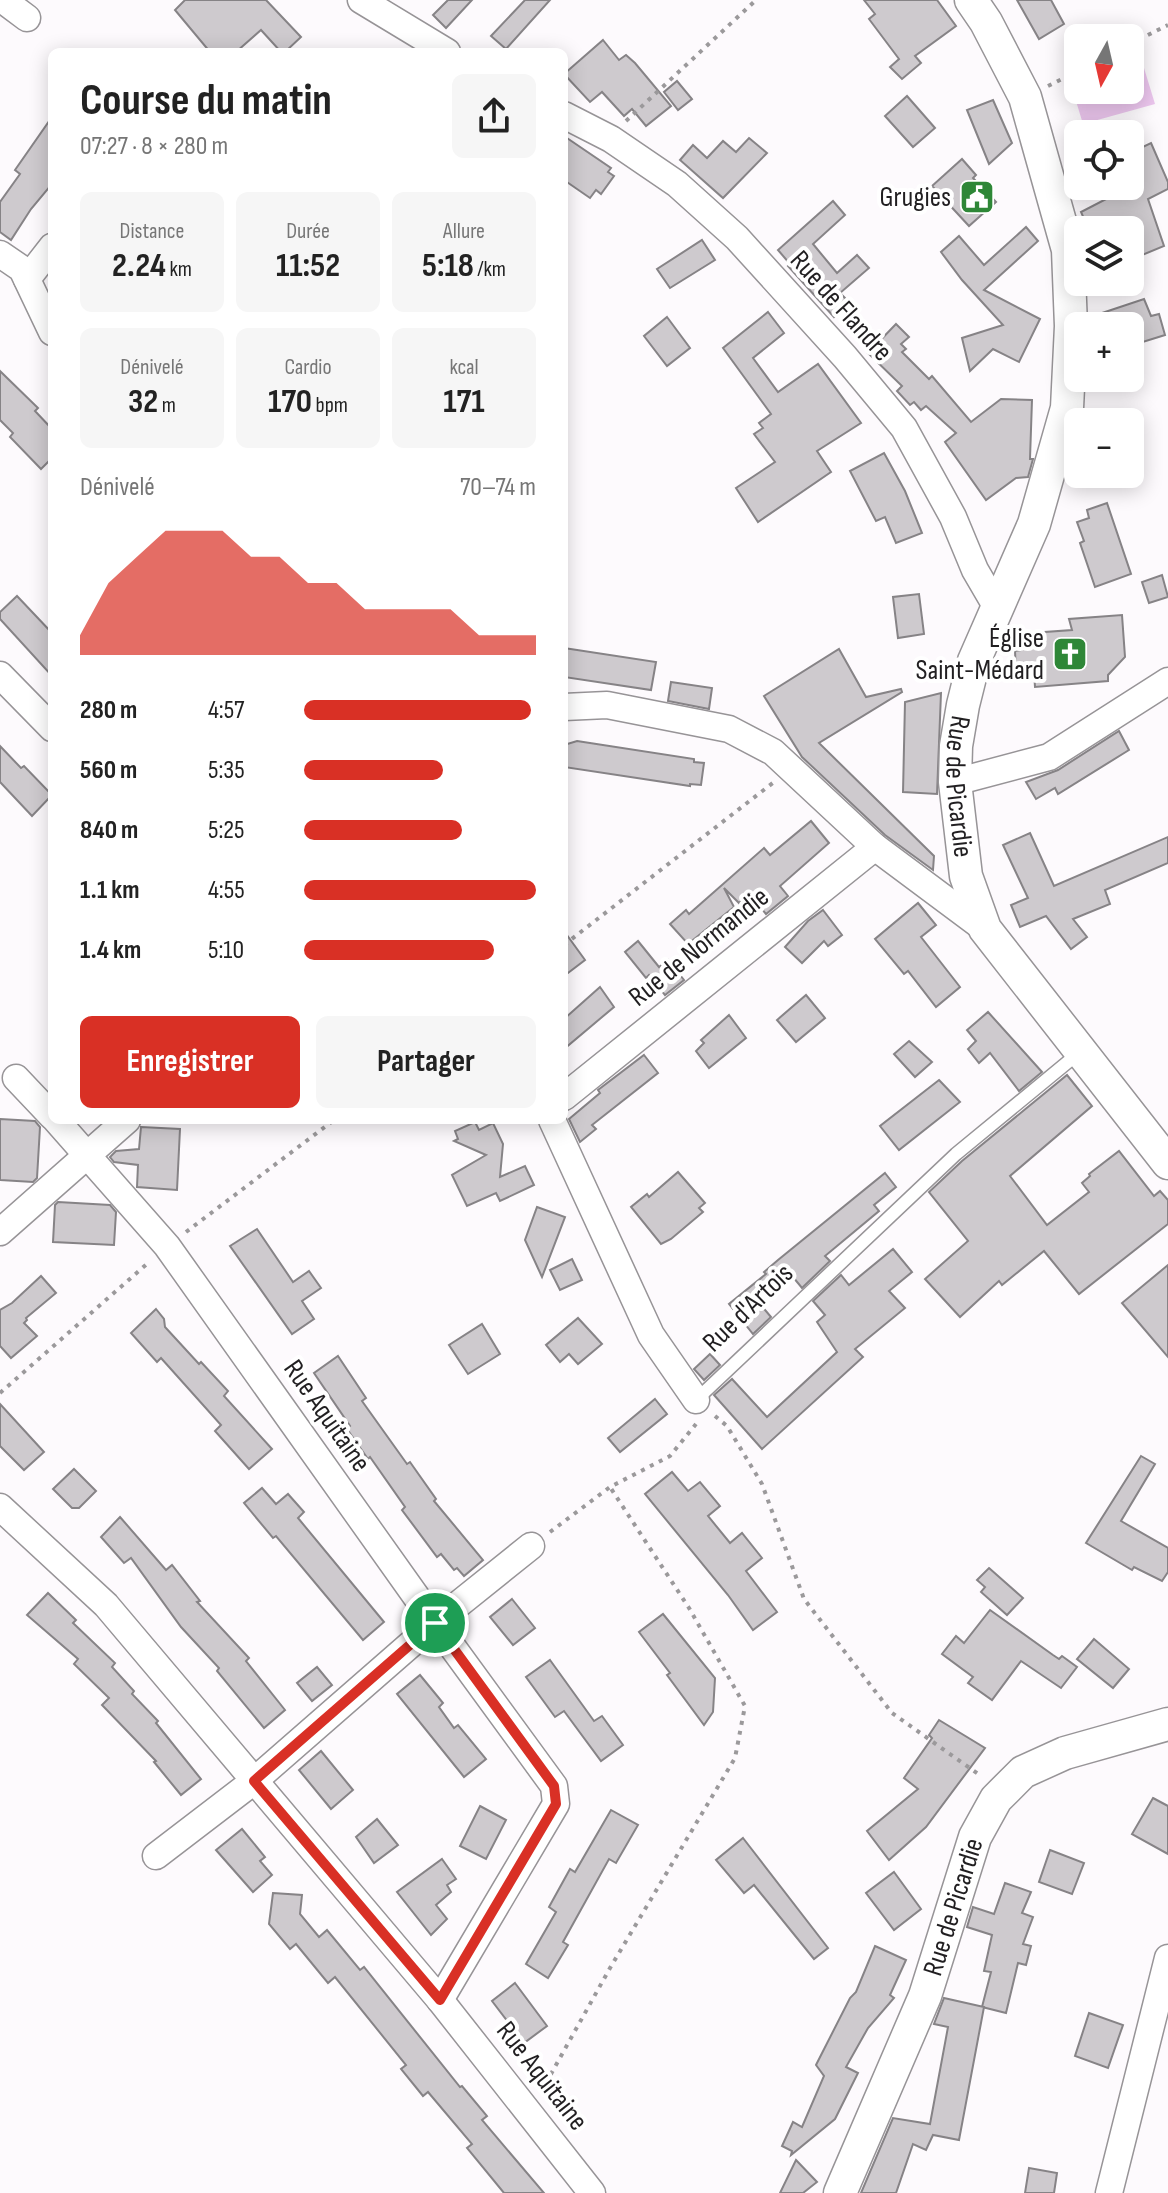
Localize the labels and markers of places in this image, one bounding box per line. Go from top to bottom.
public building icon: Grugies [958,178,996,216]
place label: Grugies [880,181,951,214]
place label: Église Saint-Médard [915,622,1044,687]
church icon: Église Saint-Médard [1051,635,1089,673]
pin [401,1589,469,1657]

